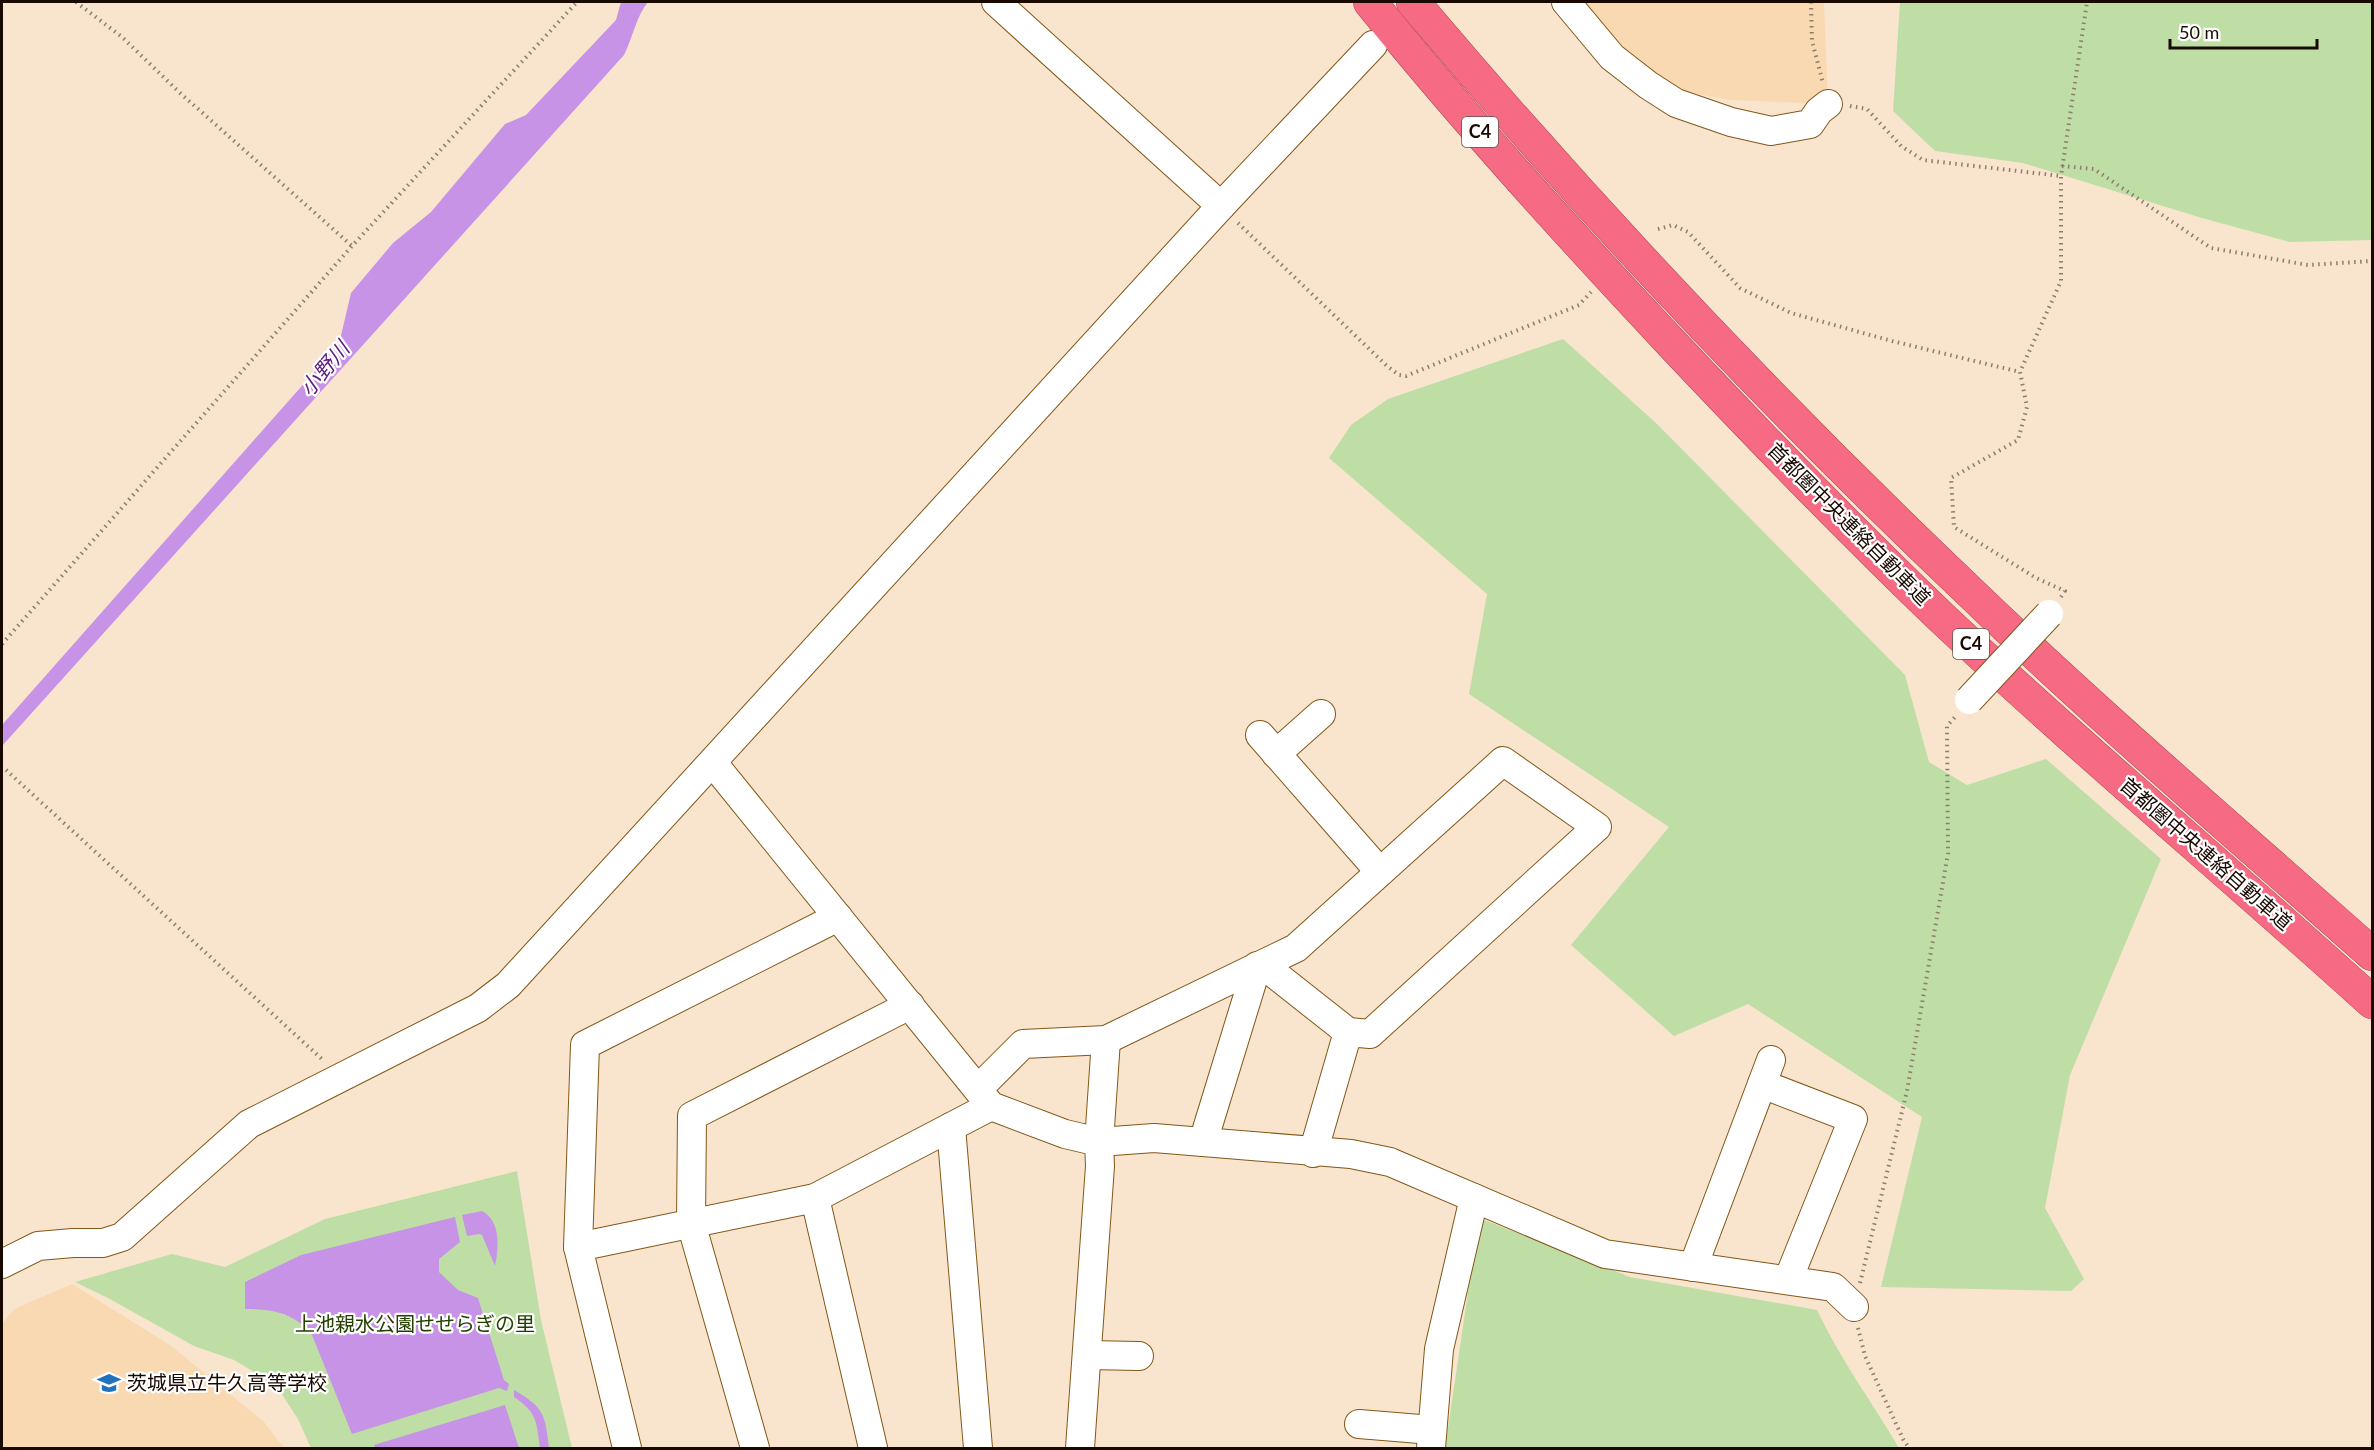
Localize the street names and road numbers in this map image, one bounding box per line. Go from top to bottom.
road number: C4 [1462,117,1498,147]
street label: 首都圏中央連絡自動車道 [1763,437,1936,610]
road number: C4 [1953,629,1989,659]
street label: 首都圏中央連絡自動車道 [2116,772,2298,934]

